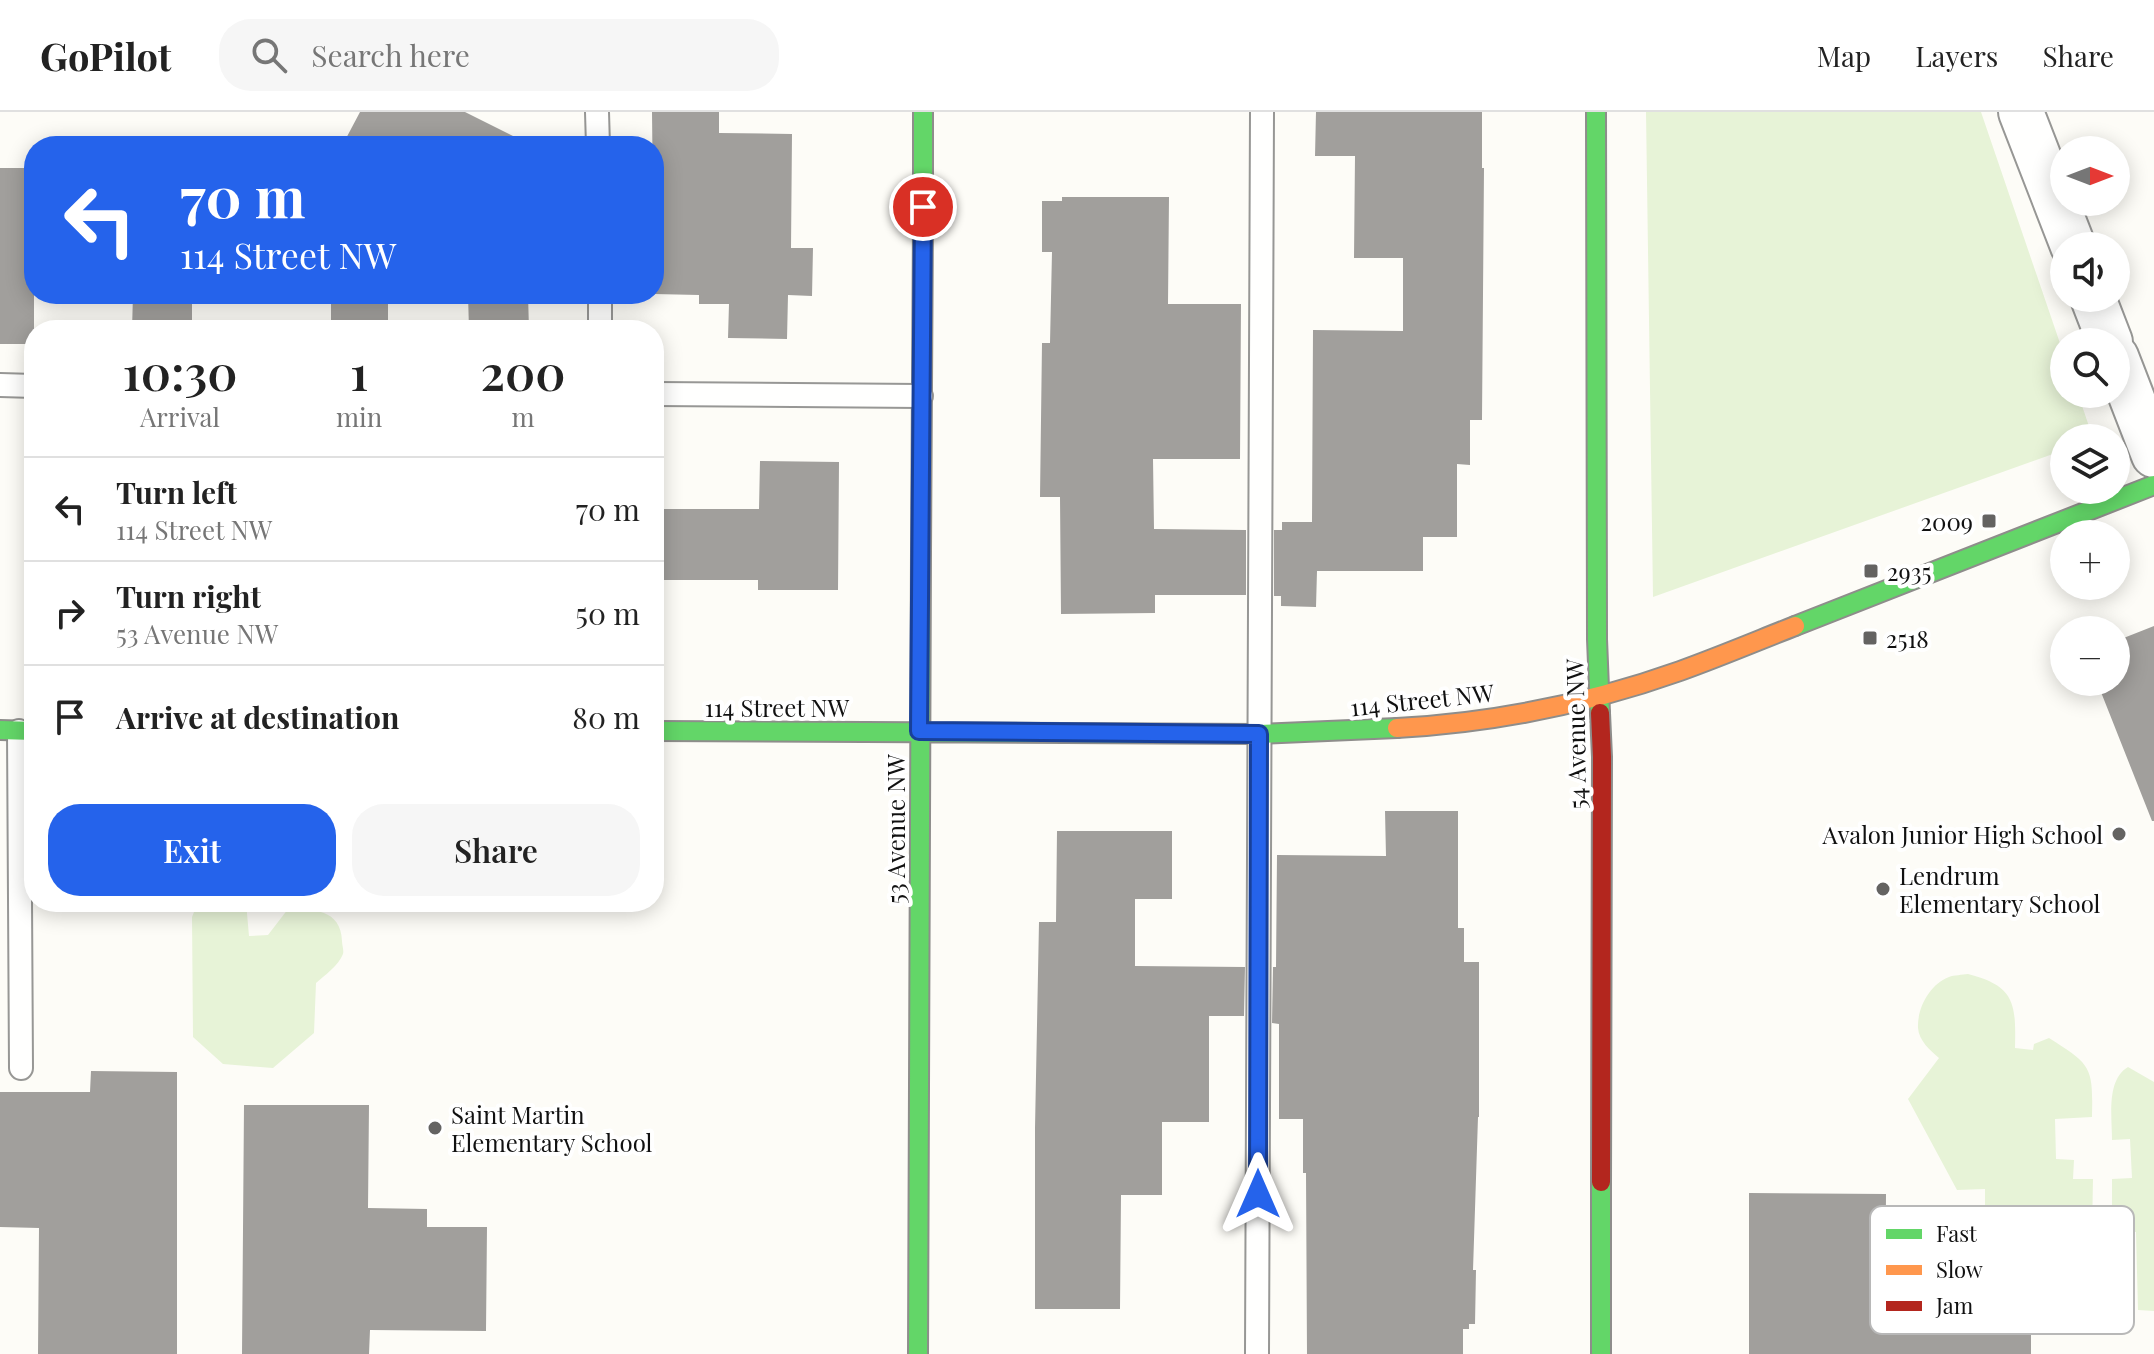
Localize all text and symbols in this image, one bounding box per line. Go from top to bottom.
search box [219,19,779,91]
text: GoPilot [40,30,171,81]
icon: search [247,33,291,77]
text: Search here [311,35,470,75]
text: Map [1817,37,1871,74]
text: Layers [1915,37,1998,74]
text: Share [2042,37,2114,74]
north arrow [2050,136,2130,216]
map controls [2050,136,2130,696]
text: 70 m [180,158,305,233]
icon: left [48,168,152,272]
pin [889,173,957,241]
icon: arrive [901,185,945,229]
text: 114 Street NW [180,230,396,278]
button: sound [2050,232,2130,312]
button: search [2050,328,2130,408]
text: 10:30 [122,339,237,403]
text: 1 [350,339,368,403]
text: 200 [481,339,566,403]
text: Arrival [140,399,220,434]
text: min [336,399,382,434]
text: m [512,399,535,434]
button: layers [2050,424,2130,504]
text: Turn left [116,472,237,512]
icon: left [48,487,92,531]
text: 70 m [576,489,640,529]
place label: 2009 [1920,505,1973,537]
text: 114 Street NW [116,512,272,547]
marker: 2009 [1980,512,1998,530]
button: + [2050,520,2130,600]
place label: 2935 [1887,555,1932,587]
marker: 2935 [1862,562,1880,580]
text: Turn right [116,576,261,616]
icon: right [48,591,92,635]
text: 50 m [575,593,640,633]
text: 53 Avenue NW [116,616,278,651]
button: − [2050,616,2130,696]
place label: 2518 [1886,622,1929,654]
marker: 2518 [1861,629,1879,647]
street label: 54 Avenue NW [1558,658,1592,810]
street label: 114 Street NW [1349,676,1496,722]
street label: 114 Street NW [705,691,849,723]
icon: arrive [48,695,92,739]
text: Arrive at destination [116,697,399,737]
text: 80 m [572,697,640,737]
street label: 53 Avenue NW [879,754,911,904]
button: Exit [48,804,336,896]
button: Share [352,804,640,896]
place label: Avalon Junior High School [1822,818,2103,850]
marker: Avalon Junior High School [2110,825,2128,843]
place label: Lendrum Elementary School [1899,859,2101,919]
marker: Lendrum Elementary School [1874,880,1892,898]
place label: Saint Martin Elementary School [451,1098,653,1158]
marker: Saint Martin Elementary School [426,1119,444,1137]
position arrow [1216,1152,1300,1236]
legend [1870,1206,2134,1334]
text: Fast [1936,1218,1978,1248]
text: Slow [1936,1254,1983,1284]
text: Jam [1935,1290,1974,1320]

